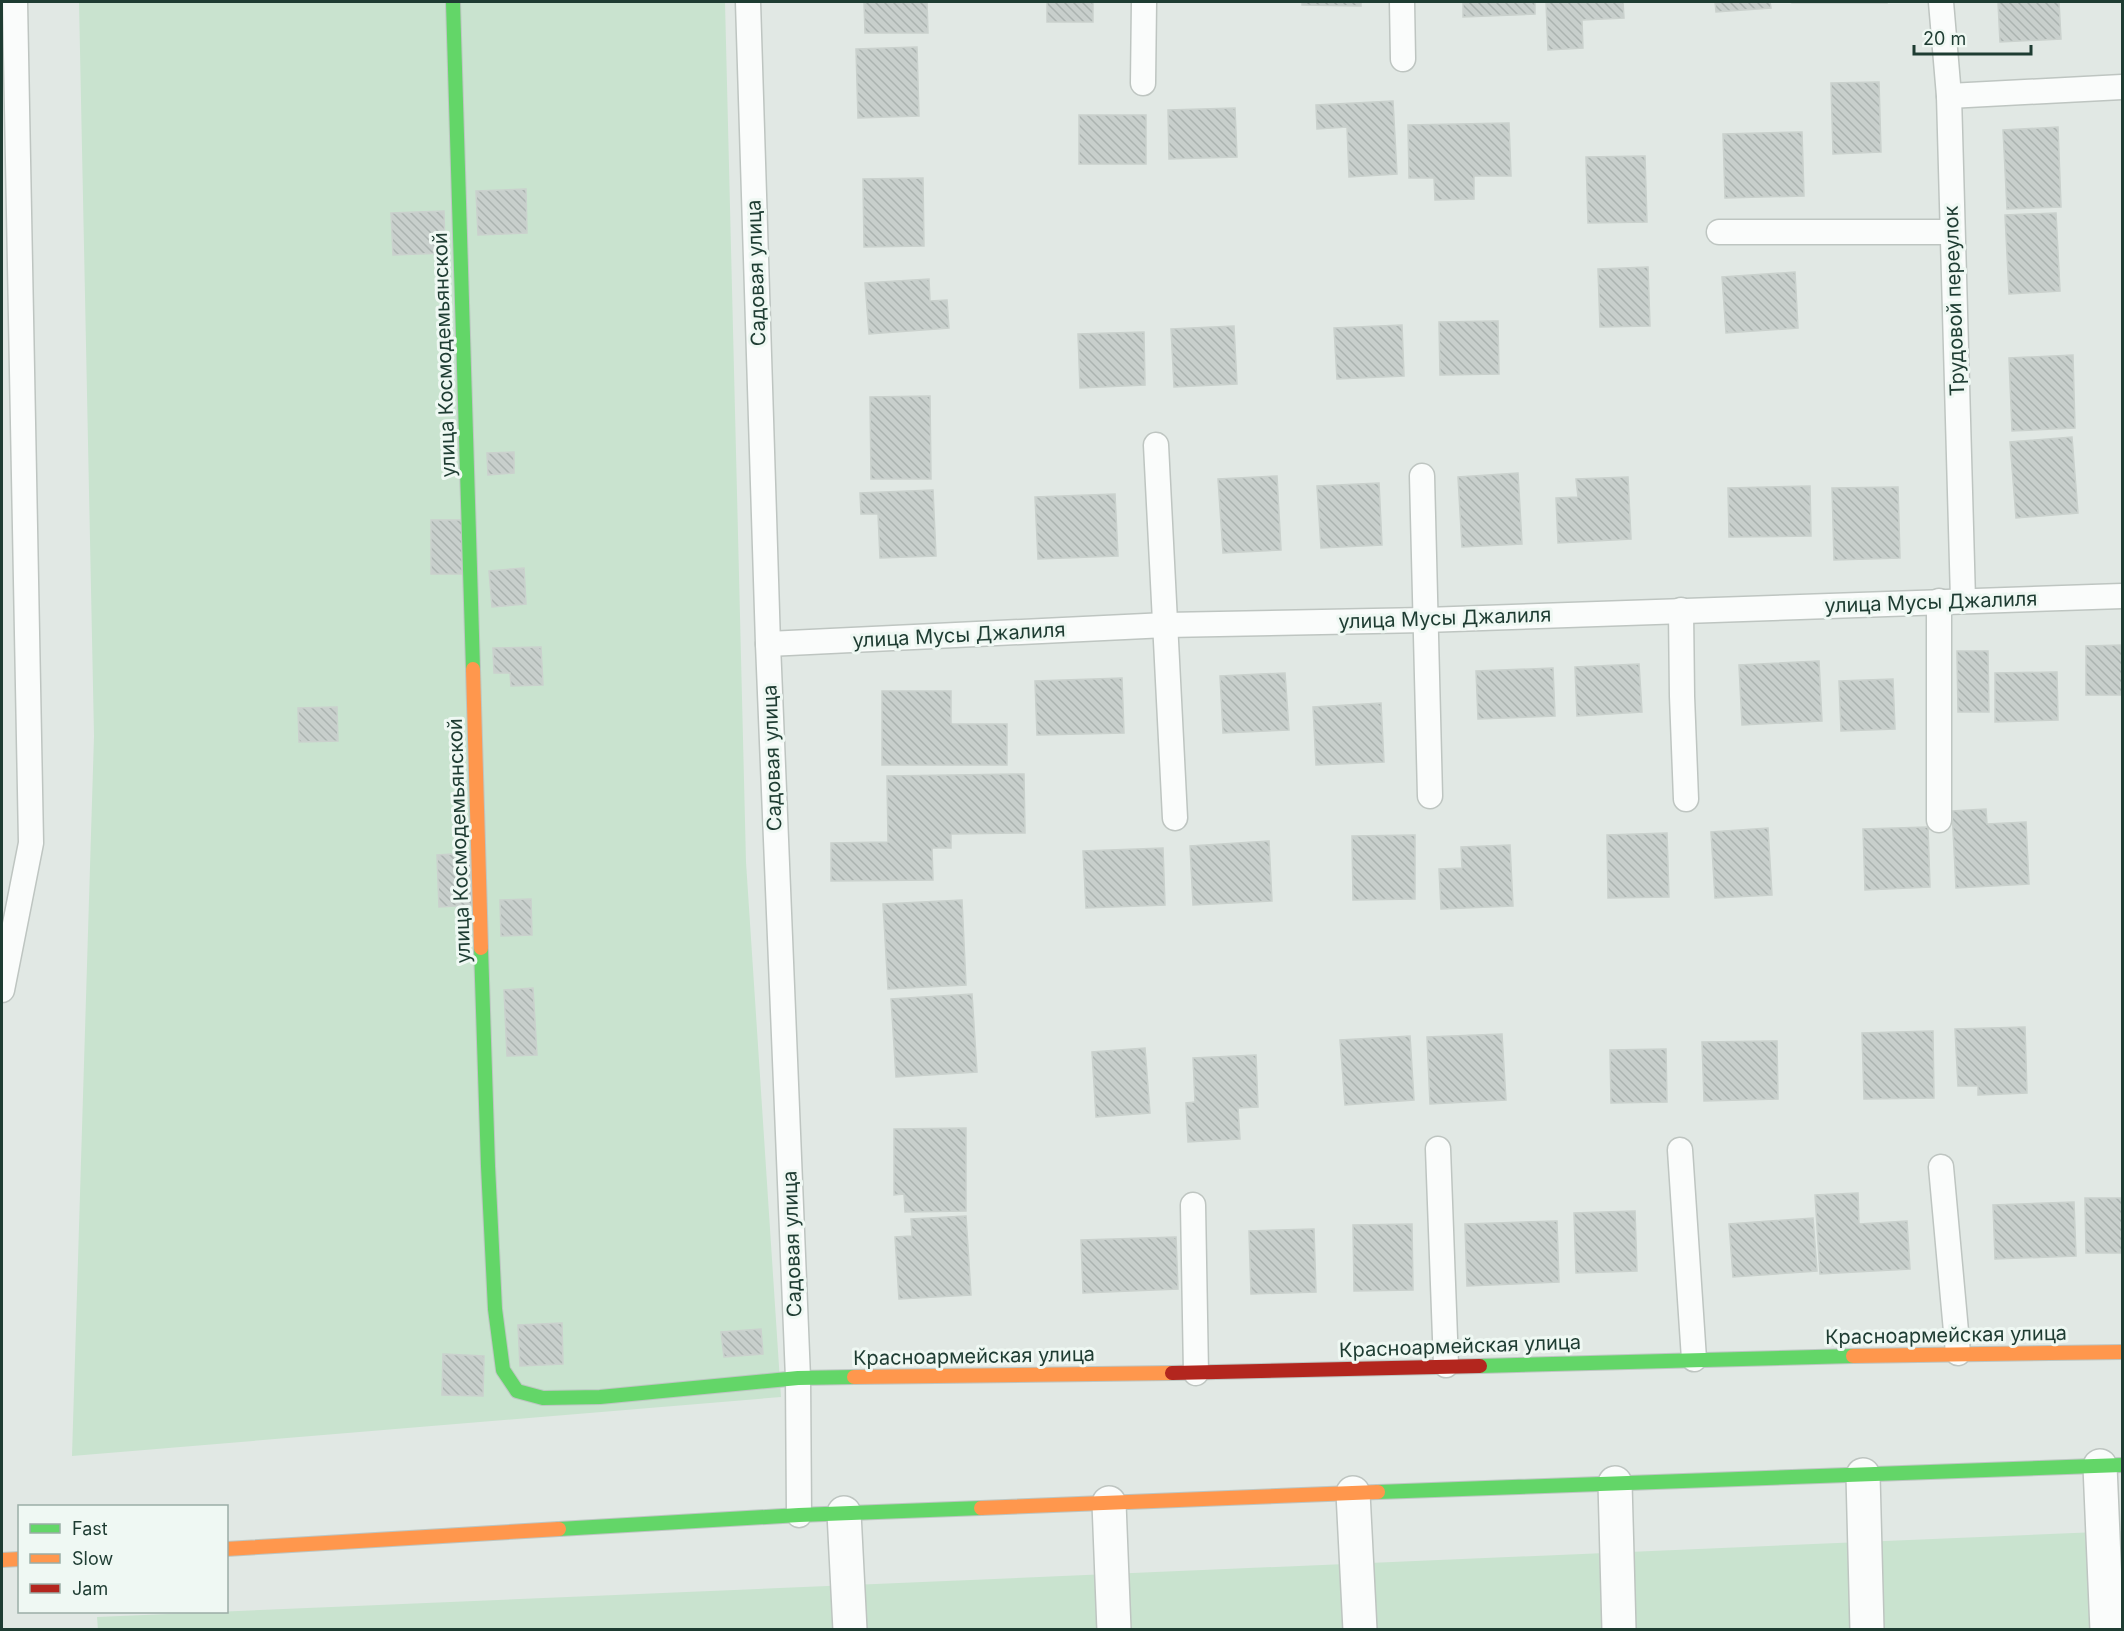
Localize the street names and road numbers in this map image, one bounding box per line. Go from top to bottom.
street label: Садовая улица [741,199,771,347]
street label: Трудовой переулок [1939,205,1969,397]
street label: улица Космодемьянской [428,232,460,478]
street label: улица Мусы Джалиля [1824,586,2038,618]
street label: улица Мусы Джалиля [1338,602,1552,634]
street label: улица Мусы Джалиля [852,617,1066,653]
street label: Садовая улица [757,684,787,832]
street label: улица Космодемьянской [443,718,475,964]
street label: Садовая улица [777,1170,807,1318]
street label: Красноармейская улица [1825,1321,2067,1349]
street label: Красноармейская улица [1339,1330,1581,1362]
street label: Красноармейская улица [853,1342,1095,1370]

